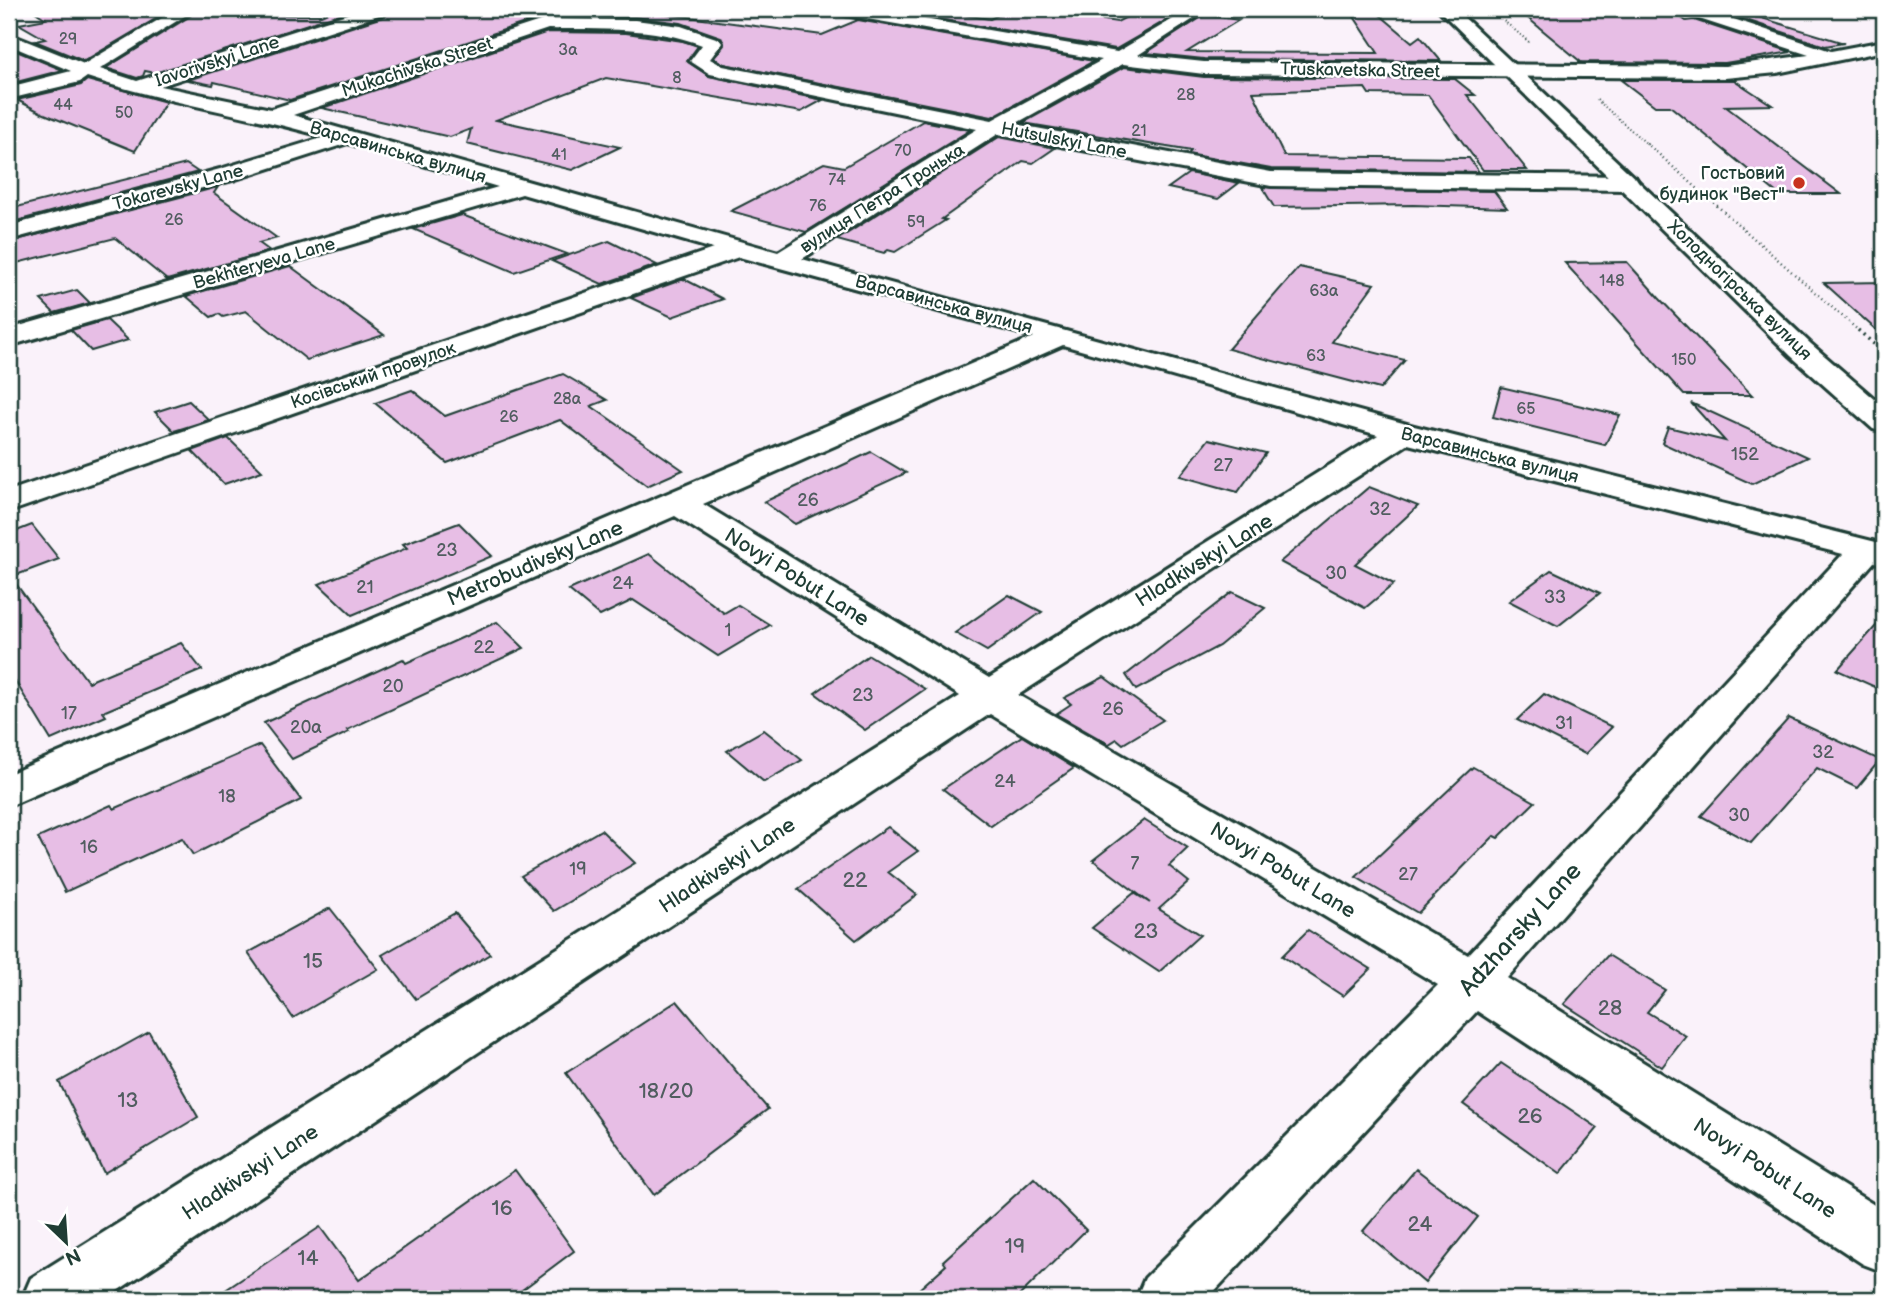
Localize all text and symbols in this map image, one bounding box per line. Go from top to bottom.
house number: 29 [59,30,77,49]
street label: Iavorivskyi Lane [152,31,282,91]
street label: Mukachivska Street [339,33,496,102]
house number: 3а [558,41,578,60]
street label: Truskavetska Street [1280,59,1441,82]
house number: 8 [672,69,682,88]
house number: 28 [1177,86,1195,105]
house number: 44 [53,96,73,115]
house number: 50 [115,104,133,123]
street label: Варсавинська вулиця [307,117,488,188]
street label: Hutsulskyi Lane [999,118,1129,163]
house number: 21 [1131,122,1147,141]
street label: вулиця Петра Тронька [796,139,969,258]
house number: 70 [894,142,912,161]
house number: 41 [551,146,567,165]
street label: Tokarevsky Lane [111,160,246,215]
place label: Гостьовий будинок "Вест" [1660,163,1785,205]
house number: 74 [828,171,846,190]
marker: Гостьовий будинок "Вест" [1791,175,1807,191]
house number: 76 [809,197,827,216]
house number: 26 [164,211,184,230]
house number: 59 [907,213,925,232]
street label: Холодногірська вулиця [1663,216,1816,365]
street label: Bekhteryeva Lane [191,233,338,294]
street label: Варсавинська вулиця [853,271,1035,338]
house number: 148 [1599,272,1625,291]
house number: 63а [1309,282,1339,301]
street label: Косівський провулок [288,337,459,414]
house number: 63 [1306,347,1326,366]
house number: 150 [1672,351,1696,370]
house number: 28а [553,390,582,409]
house number: 65 [1517,400,1535,419]
house number: 26 [499,408,519,427]
street label: Варсавинська вулиця [1399,423,1581,488]
house number: 152 [1731,444,1759,465]
house number: 27 [1213,455,1233,476]
house number: 26 [797,490,819,511]
house number: 32 [1369,499,1391,520]
street label: Hladkivskyi Lane [1131,508,1278,613]
street label: Metrobudivsky Lane [444,515,627,612]
street label: Novyi Pobut Lane [720,523,874,632]
house number: 23 [436,540,458,561]
house number: 30 [1325,563,1347,584]
house number: 24 [612,573,634,594]
house number: 21 [356,577,374,598]
house number: 33 [1544,587,1566,608]
house number: 1 [725,620,731,641]
house number: 22 [473,637,495,658]
house number: 20 [382,676,404,697]
house number: 23 [852,685,874,706]
house number: 26 [1102,699,1124,720]
house number: 17 [61,703,77,724]
house number: 31 [1555,713,1573,734]
house number: 20а [290,717,322,738]
house number: 32 [1812,742,1834,763]
house number: 24 [994,771,1016,792]
house number: 18 [218,786,236,807]
house number: 30 [1728,805,1750,826]
street label: Hladkivskyi Lane [655,812,800,919]
street label: Novyi Pobut Lane [1205,817,1360,924]
house number: 16 [80,837,98,858]
house number: 7 [1131,853,1140,874]
street label: Adzharsky Lane [1453,857,1588,1002]
house number: 19 [569,859,587,880]
house number: 27 [1398,864,1418,885]
house number: 22 [843,868,868,893]
house number: 23 [1134,919,1158,944]
house number: 15 [303,949,323,974]
house number: 28 [1598,996,1622,1021]
house number: 18/20 [639,1079,693,1104]
house number: 13 [117,1088,139,1113]
house number: 26 [1517,1104,1543,1129]
street label: Novyi Pobut Lane [1688,1113,1841,1224]
street label: Hladkivskyi Lane [178,1119,323,1226]
house number: 16 [492,1196,513,1221]
north arrow [32,1206,102,1276]
house number: 24 [1408,1212,1433,1237]
house number: 19 [1005,1234,1025,1259]
text: N [61,1243,84,1269]
house number: 14 [298,1246,319,1271]

